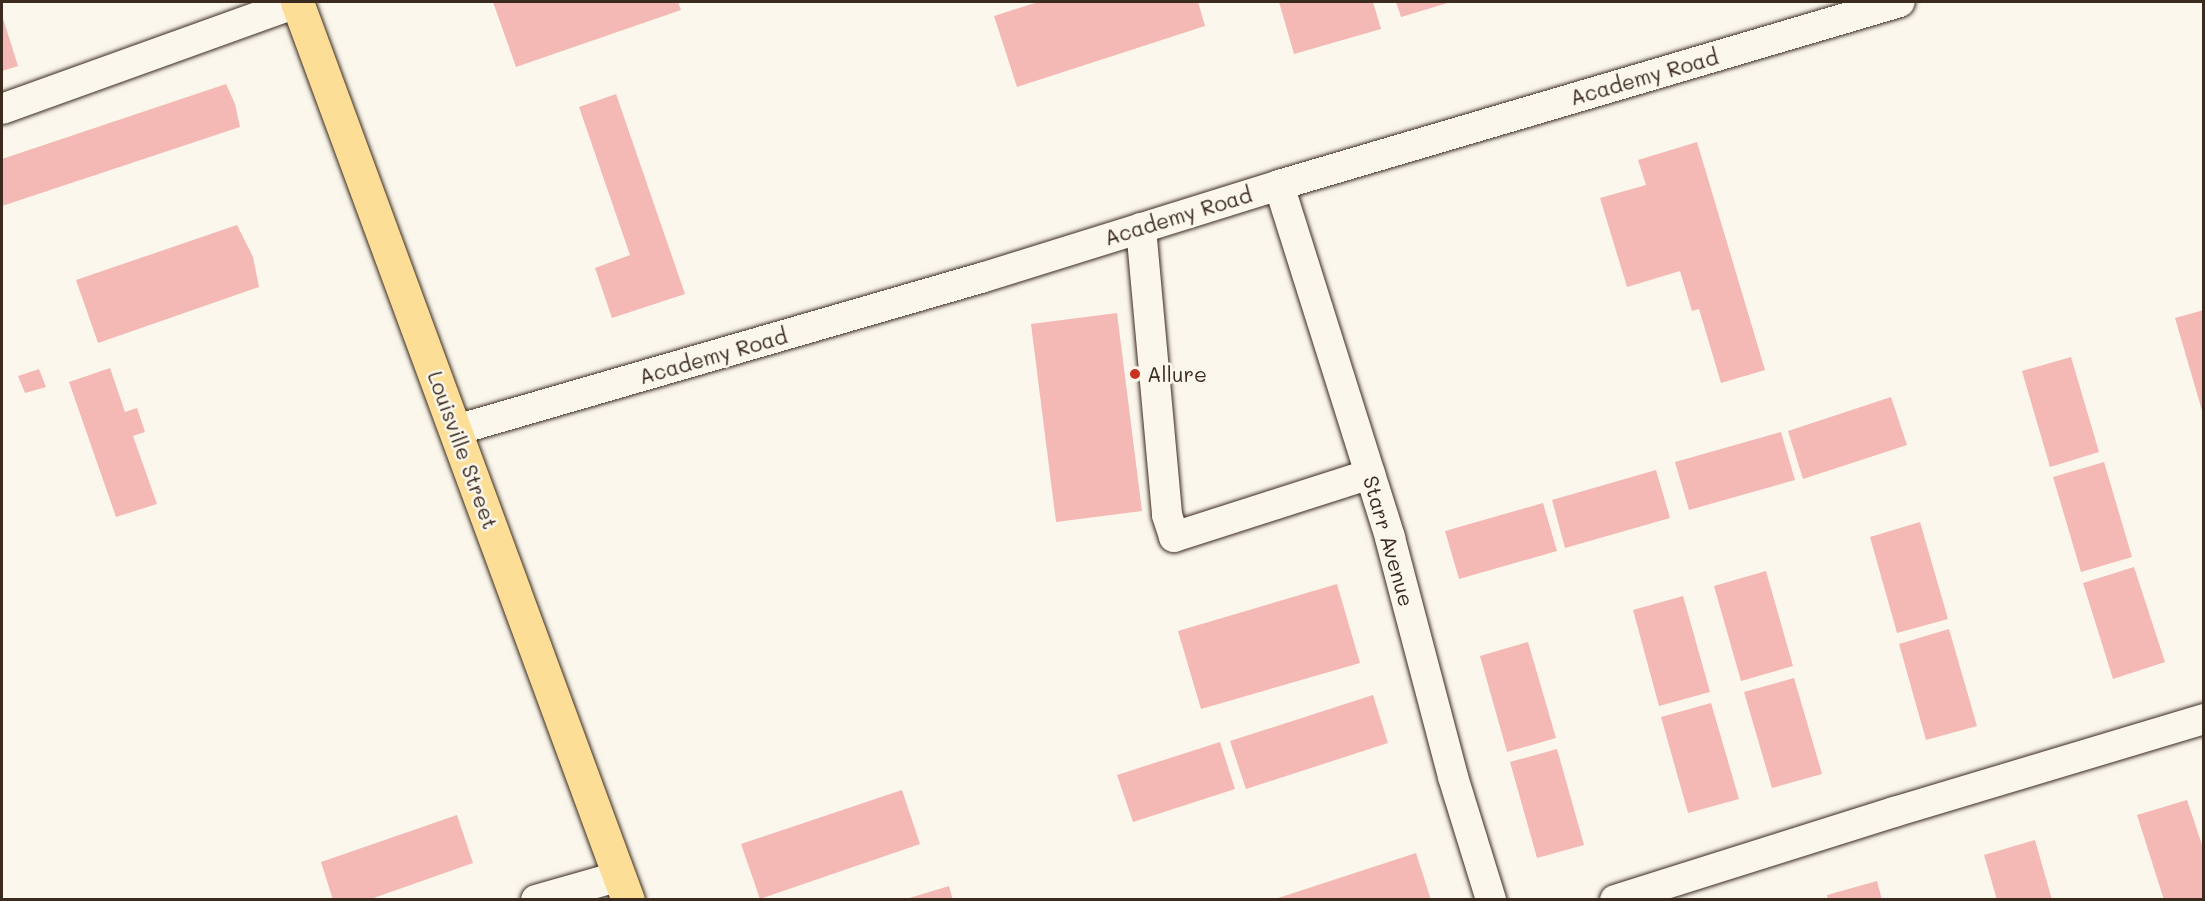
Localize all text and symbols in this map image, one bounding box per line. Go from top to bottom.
street label: Academy Road [1567,44,1721,110]
street label: Academy Road [1101,182,1255,250]
street label: Academy Road [636,323,790,389]
place label: Allure [1147,361,1207,387]
marker: Allure [1128,367,1142,381]
street label: Louisville Street [423,368,503,532]
street label: Starr Avenue [1358,473,1420,609]

